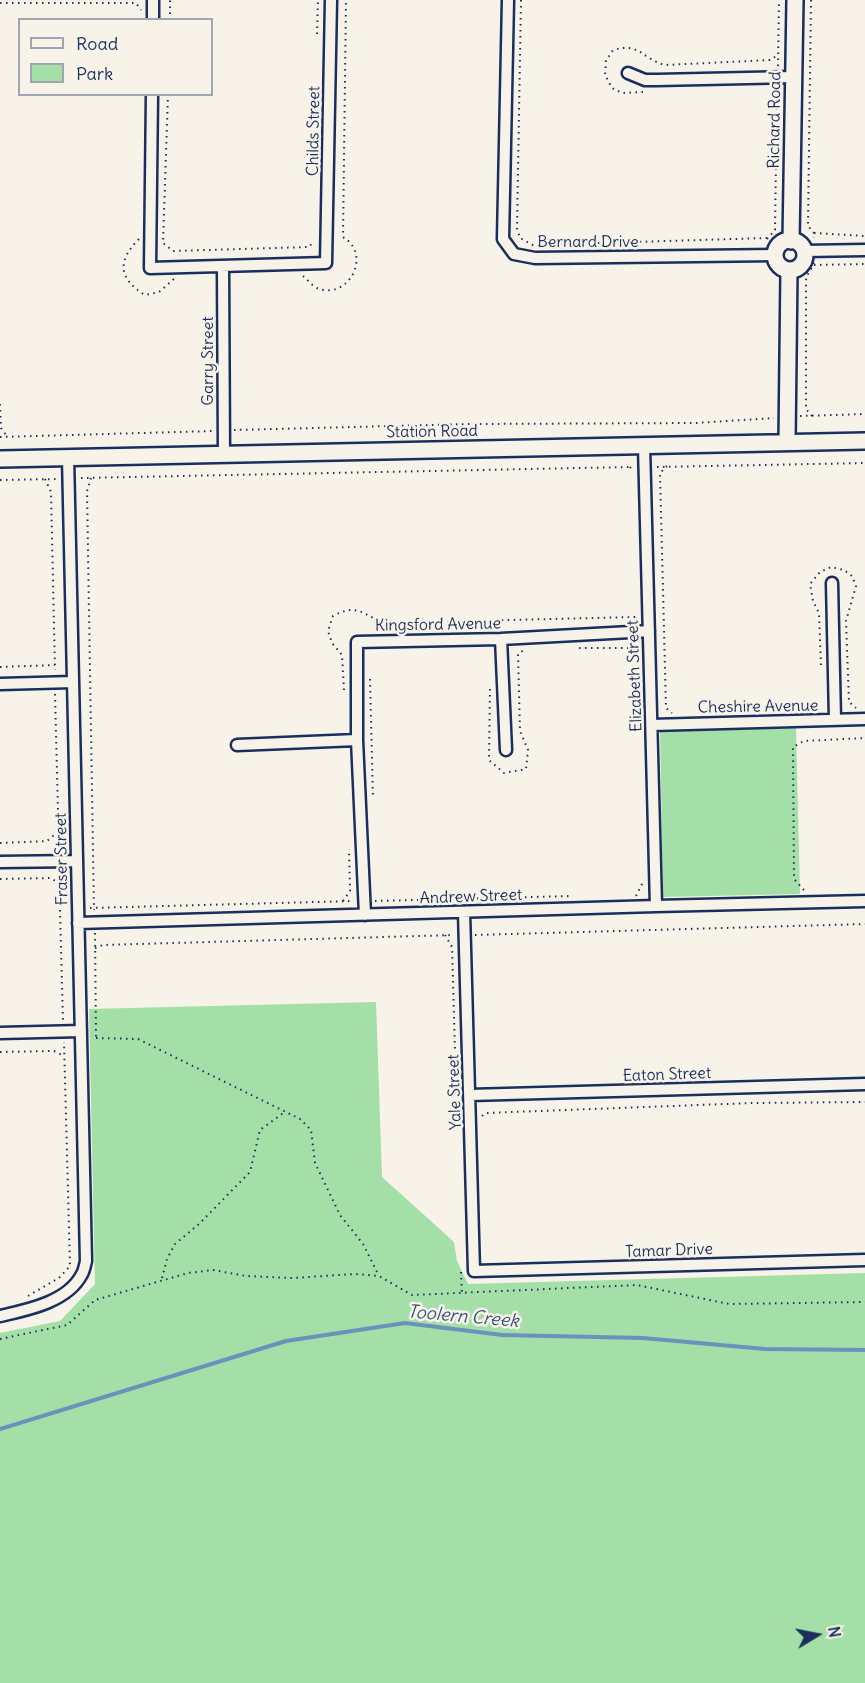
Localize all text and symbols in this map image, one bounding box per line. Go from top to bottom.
legend [18,18,213,96]
text: Road [76,32,118,55]
text: Park [76,62,113,85]
street label: Richard Road [765,71,785,169]
street label: Childs Street [304,86,324,176]
street label: Bernard Drive [537,232,639,252]
street label: Garry Street [198,316,218,406]
street label: Station Road [386,422,478,442]
street label: Kingsford Avenue [375,614,501,636]
street label: Elizabeth Street [623,620,647,732]
street label: Cheshire Avenue [698,696,818,718]
street label: Fraser Street [52,812,72,906]
street label: Andrew Street [419,886,523,908]
street label: Yale Street [444,1054,466,1130]
street label: Eaton Street [622,1064,712,1086]
street label: Tamar Drive [625,1240,713,1262]
water label: Toolern Creek [407,1301,519,1333]
north arrow [787,1605,847,1665]
text: N [824,1625,846,1639]

